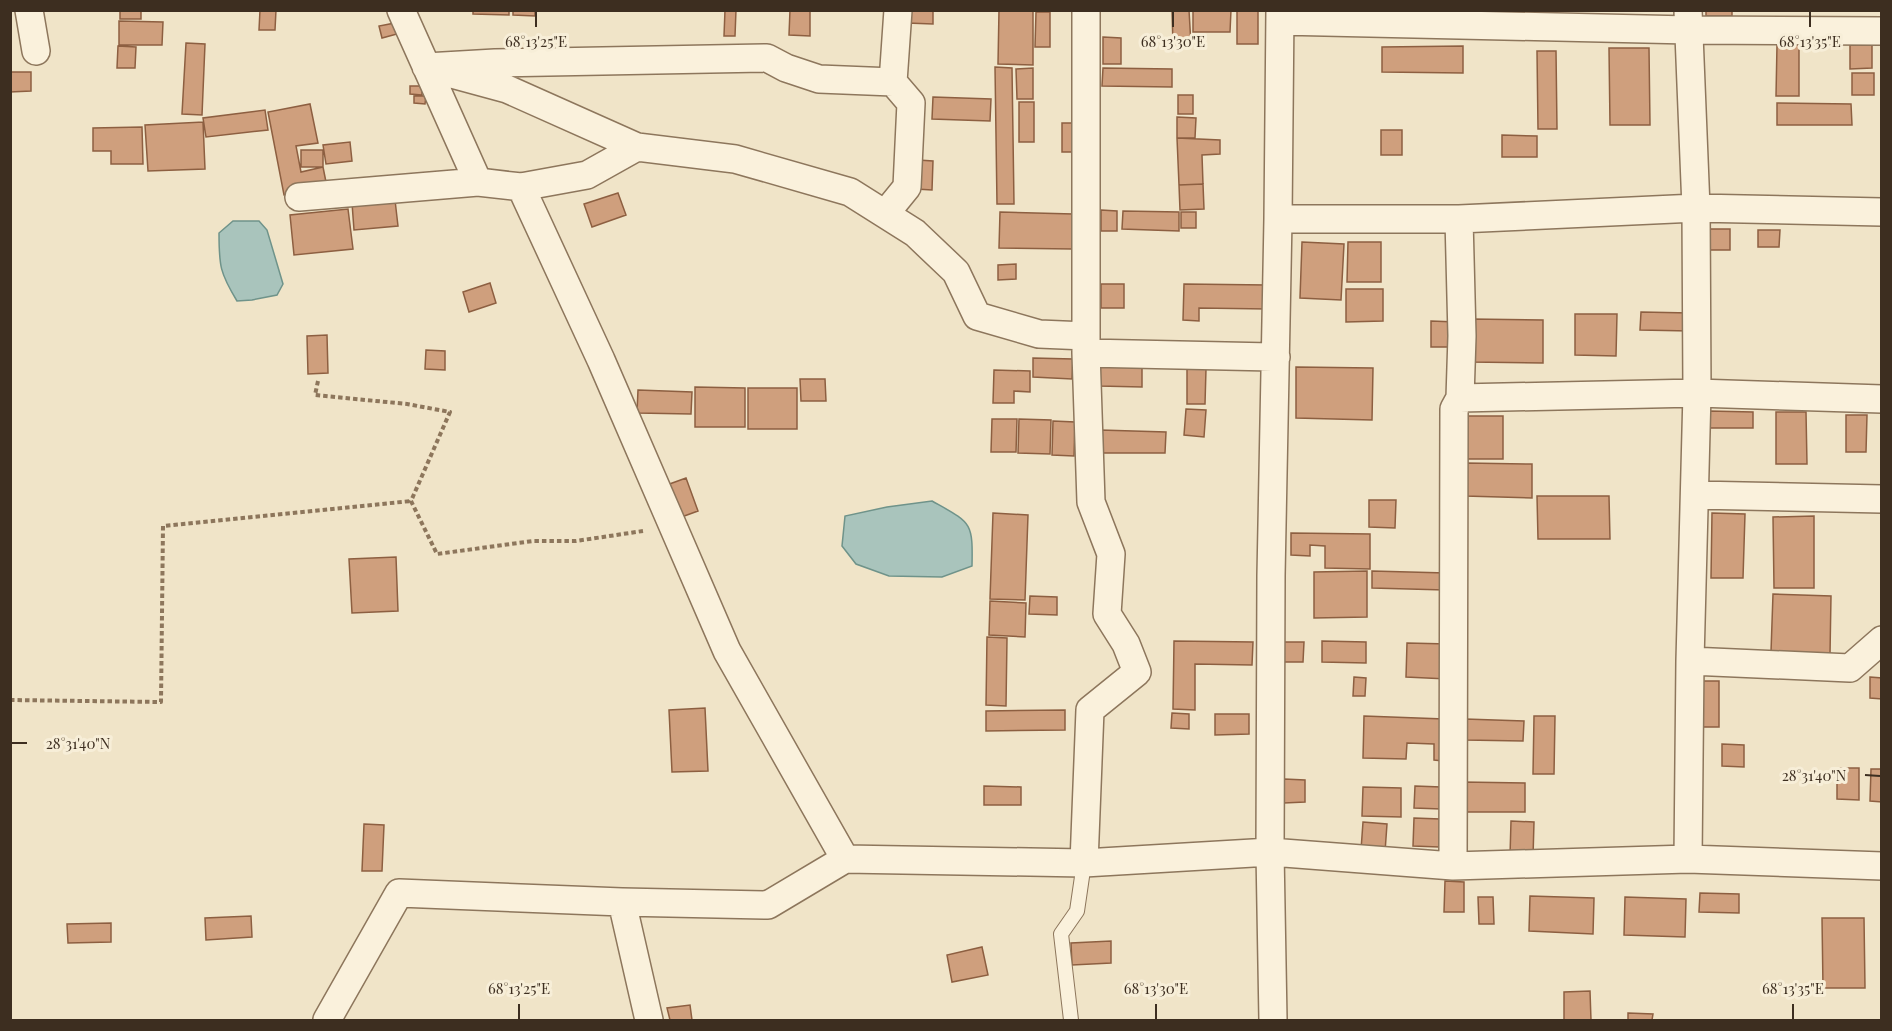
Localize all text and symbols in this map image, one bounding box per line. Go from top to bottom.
text: 68°13'25"E [505,31,567,51]
text: 68°13'30"E [1141,31,1205,51]
text: 68°13'35"E [1779,31,1841,51]
text: 28°31'40"N [46,733,111,753]
text: 28°31'40"N [1782,765,1847,785]
text: 68°13'25"E [488,978,550,998]
text: 68°13'30"E [1124,978,1188,998]
text: 68°13'35"E [1762,978,1824,998]

